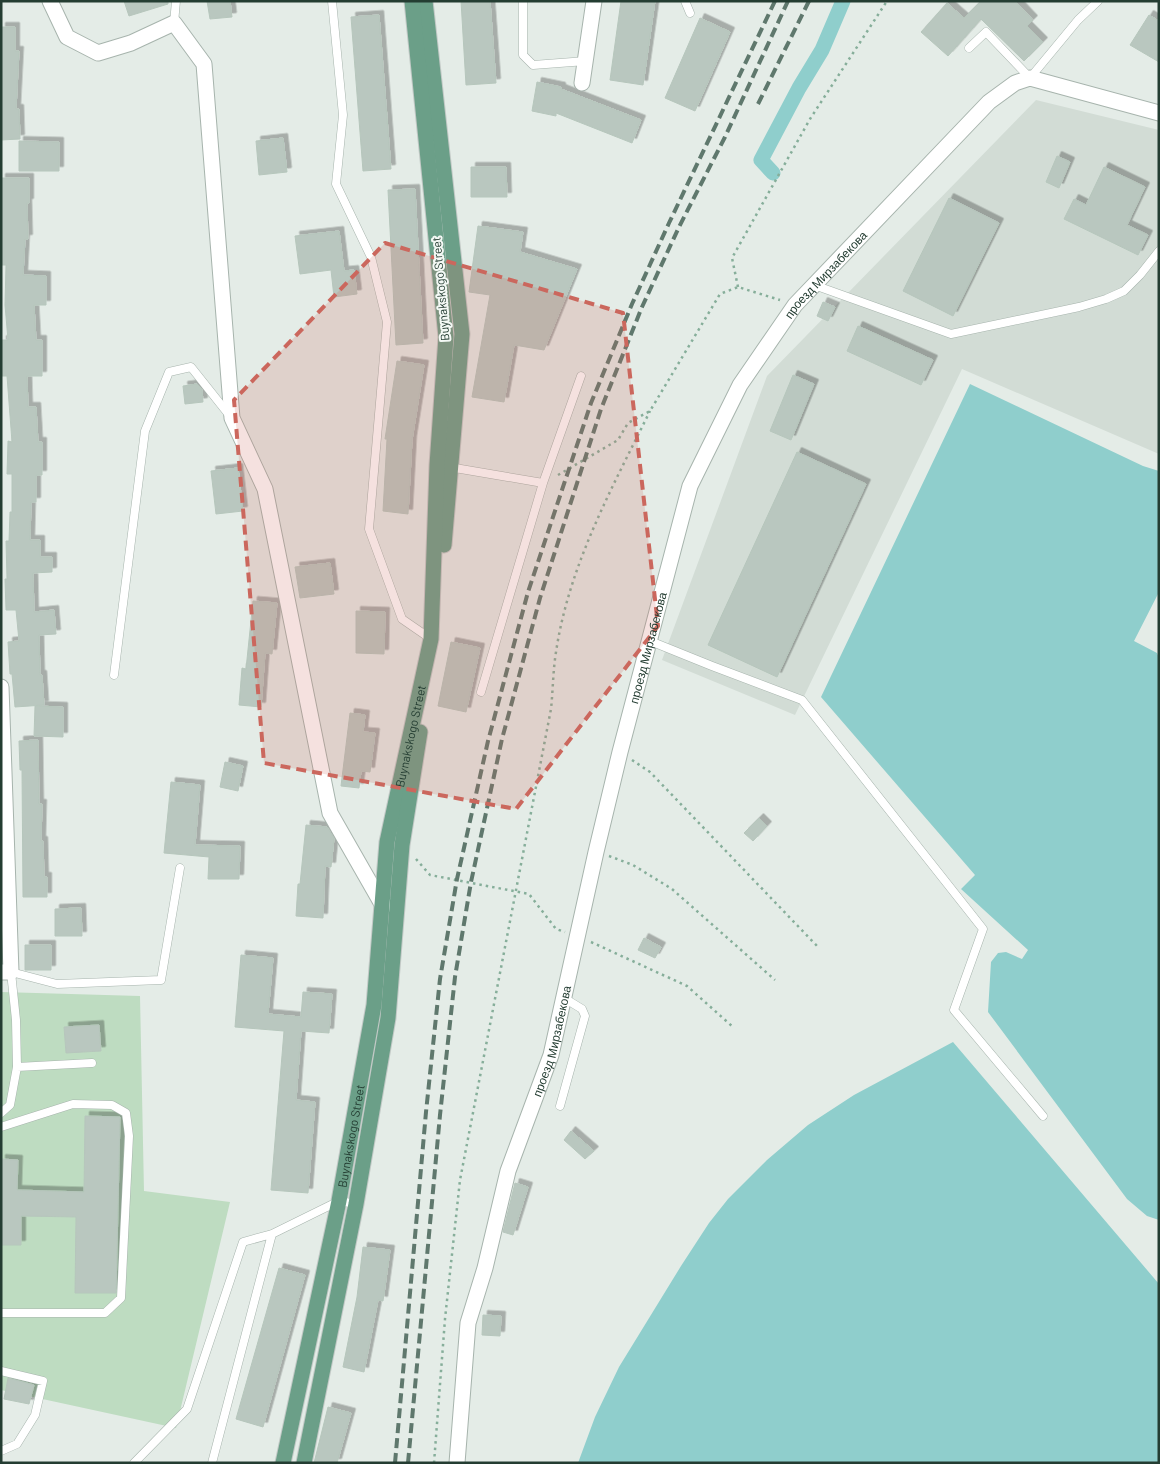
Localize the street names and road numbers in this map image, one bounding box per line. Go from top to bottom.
street label: проезд Мирзабекова [781,227,870,321]
street label: Buynakskogo Street [428,237,452,341]
street label: проезд Мирзабекова [626,590,669,705]
street label: Buynakskogo Street [392,684,428,788]
street label: проезд Мирзабекова [529,984,573,1099]
street label: Buynakskogo Street [335,1083,367,1188]

